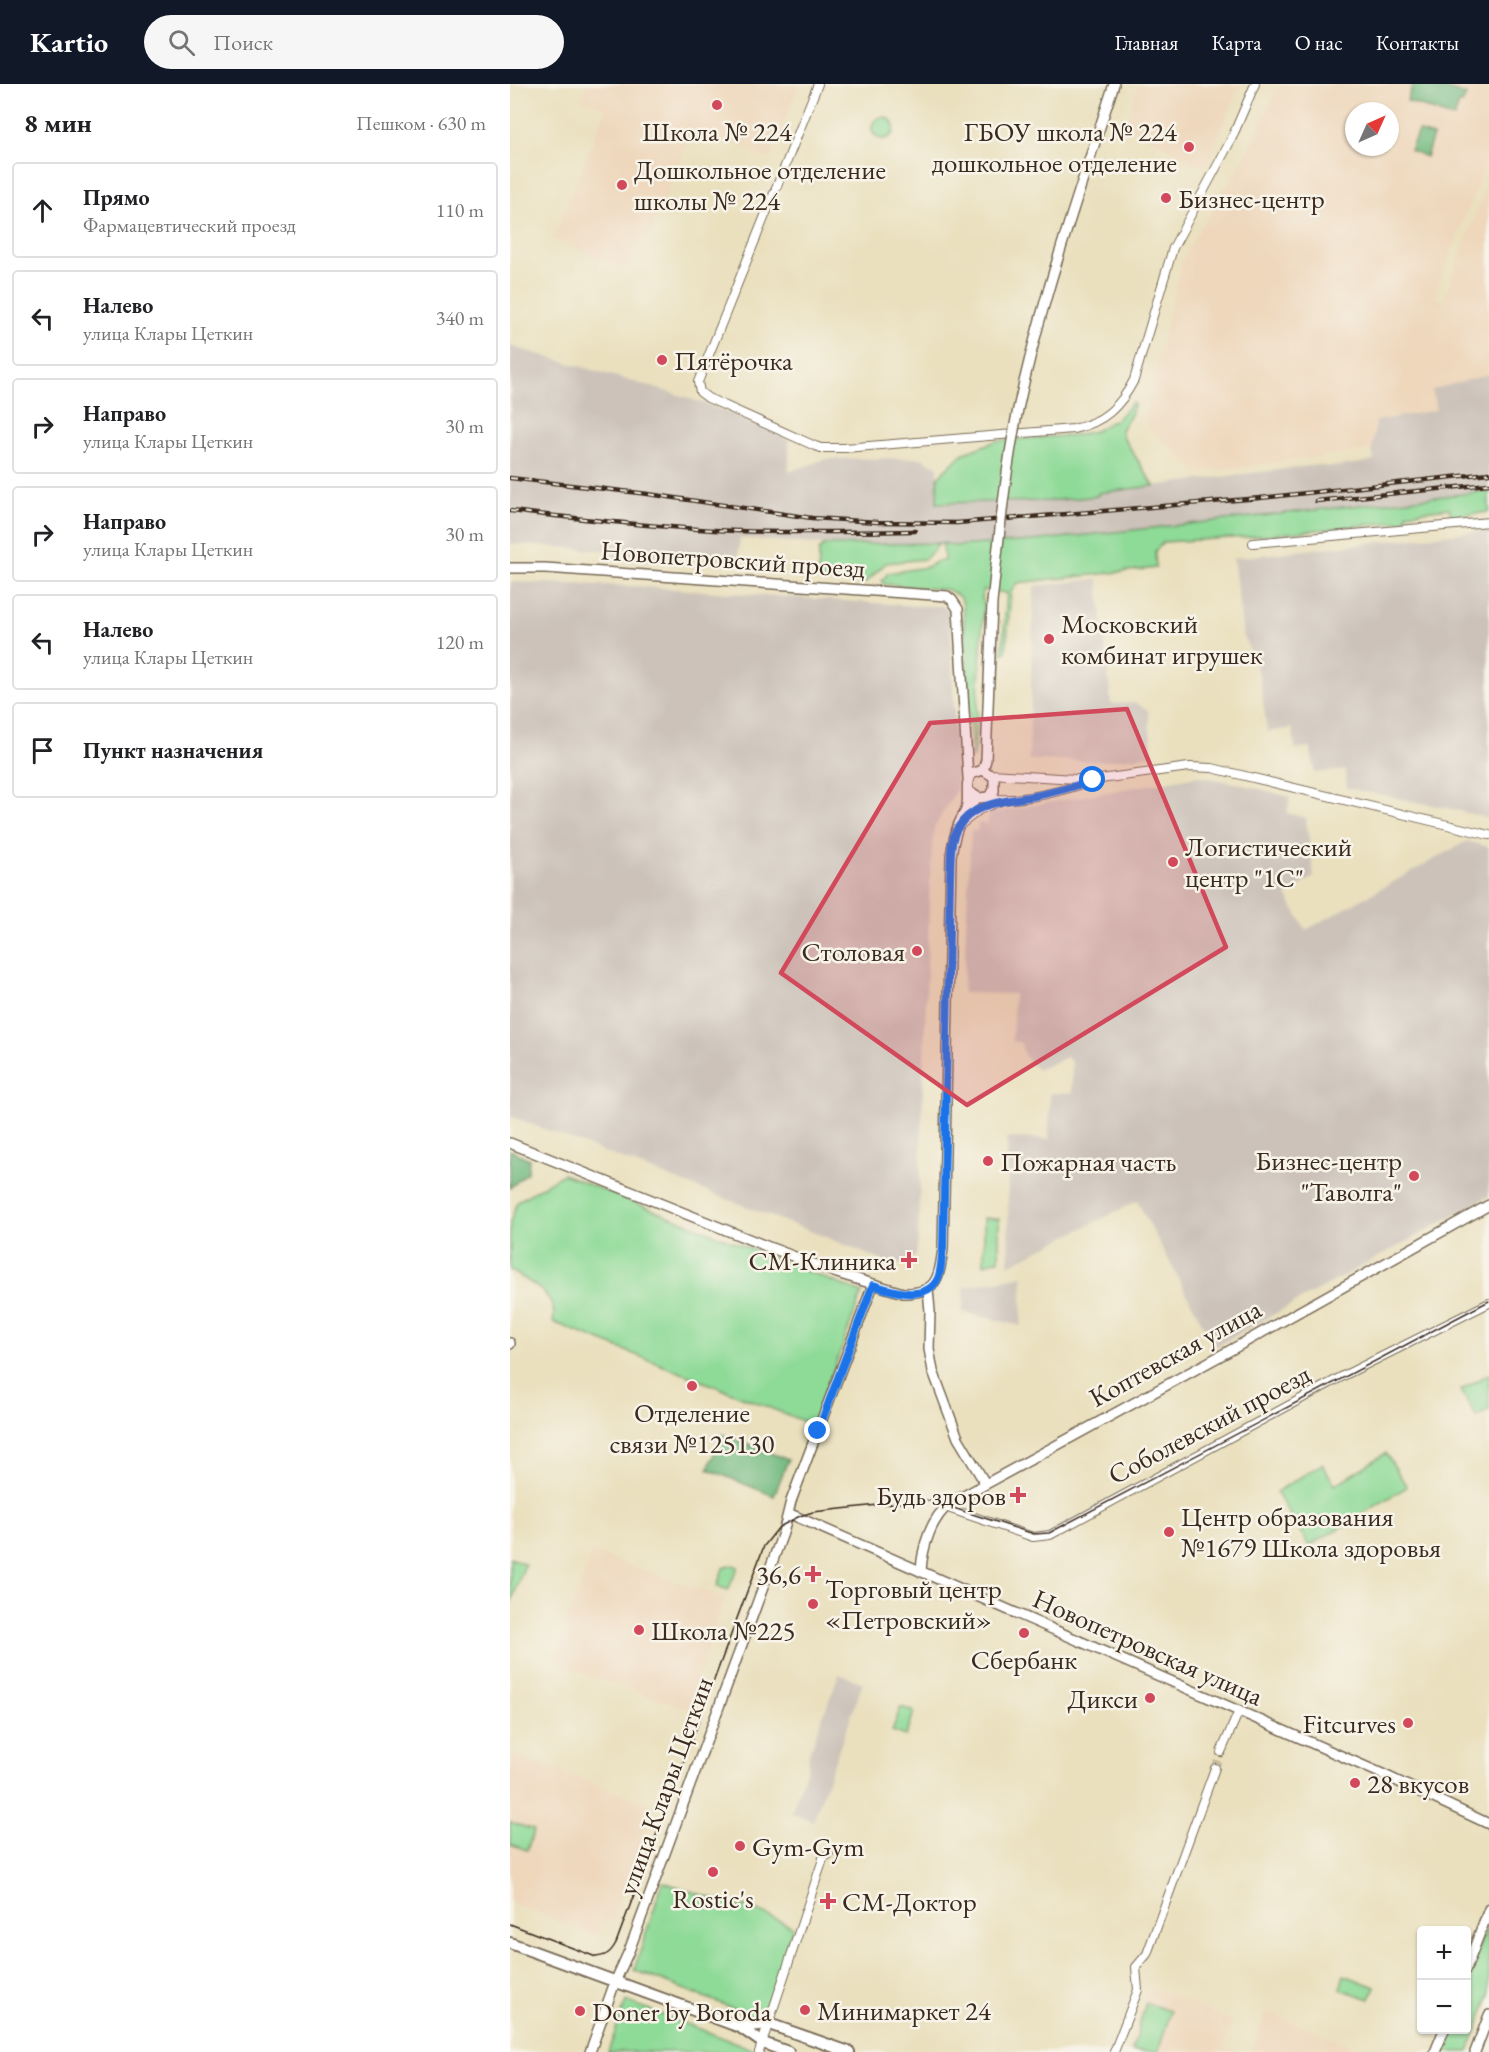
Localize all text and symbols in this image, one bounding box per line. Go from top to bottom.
search box [144,15,564,69]
text: Kartio [30,24,108,60]
icon: search [165,26,198,59]
text: Поиск [213,28,273,57]
text: Главная [1114,29,1178,56]
text: Карта [1211,29,1262,56]
text: О нас [1295,29,1343,56]
text: Контакты [1376,29,1459,56]
marker: Школа № 224 [710,98,724,112]
north arrow [1345,102,1399,156]
text: 8 мин [24,106,92,140]
text: Пешком · 630 m [356,110,486,136]
place label: Школа № 224 [642,114,793,149]
place label: ГБОУ школа № 224 дошкольное отделение [932,114,1178,180]
marker: ГБОУ школа № 224 дошкольное отделение [1182,140,1196,154]
place label: Дошкольное отделение школы № 224 [634,152,886,218]
marker: Дошкольное отделение школы № 224 [615,178,629,192]
place label: Бизнес-центр [1178,181,1325,216]
text: Прямо [83,183,150,212]
marker: Бизнес-центр [1159,191,1173,205]
icon: ahead [26,194,59,227]
text: 110 m [436,197,484,223]
text: Фармацевтический проезд [83,212,296,238]
text: Налево [83,291,153,320]
icon: left [26,302,59,335]
text: 340 m [436,305,484,331]
text: улица Клары Цеткин [83,320,253,346]
place label: Пятёрочка [674,343,793,378]
marker: Пятёрочка [655,353,669,367]
text: Направо [83,399,166,428]
icon: right [26,410,59,443]
text: 30 m [445,413,484,439]
text: улица Клары Цеткин [83,428,253,454]
text: Направо [83,507,166,536]
icon: right [26,518,59,551]
text: 30 m [445,521,484,547]
street label: Новопетровский проезд [600,532,866,586]
text: улица Клары Цеткин [83,536,253,562]
place label: Московский комбинат игрушек [1061,606,1263,672]
text: Налево [83,615,153,644]
icon: left [26,626,59,659]
text: 120 m [436,629,484,655]
marker: Московский комбинат игрушек [1042,632,1056,646]
text: улица Клары Цеткин [83,644,253,670]
icon: arrive [26,734,59,767]
text: Пункт назначения [83,736,263,765]
route start [1079,766,1105,792]
place label: Логистический центр "1С" [1185,829,1352,895]
marker: Логистический центр "1С" [1166,855,1180,869]
place label: Столовая [801,934,905,969]
marker: Столовая [910,944,924,958]
place label: Бизнес-центр "Таволга" [1255,1143,1402,1209]
place label: Пожарная часть [1000,1144,1177,1179]
marker: Пожарная часть [981,1154,995,1168]
marker: Бизнес-центр "Таволга" [1407,1169,1421,1183]
place label: СМ-Клиника [748,1243,896,1278]
marker: СМ-Клиника [900,1251,918,1269]
street label: Коптевская улица [1083,1291,1267,1415]
street label: Соболевский проезд [1102,1356,1316,1492]
marker: Отделение связи №125130 [685,1379,699,1393]
place label: Отделение связи №125130 [609,1395,775,1461]
route end [804,1417,830,1443]
place label: Будь здоров [876,1478,1006,1513]
marker: Будь здоров [1011,1488,1025,1502]
place label: Центр образования №1679 Школа здоровья [1181,1499,1441,1565]
marker: Центр образования №1679 Школа здоровья [1162,1525,1176,1539]
place label: 36,6 [756,1557,801,1592]
marker: 36,6 [806,1567,820,1581]
place label: Торговый центр «Петровский» [825,1571,1002,1637]
street label: Новопетровская улица [1027,1580,1269,1714]
marker: Торговый центр «Петровский» [806,1597,820,1611]
place label: Школа №225 [651,1613,795,1648]
marker: Школа №225 [632,1623,646,1637]
marker: Сбербанк [1017,1626,1031,1640]
place label: Сбербанк [971,1642,1077,1677]
street label: улица Клары Цеткин [609,1672,721,1900]
place label: Дикси [1068,1681,1138,1716]
marker: Дикси [1143,1691,1157,1705]
place label: Fitcurves [1302,1706,1396,1741]
marker: Fitcurves [1401,1716,1415,1730]
place label: 28 вкусов [1367,1766,1469,1801]
marker: 28 вкусов [1348,1776,1362,1790]
place label: Gym-Gym [752,1829,864,1864]
marker: Gym-Gym [733,1839,747,1853]
marker: Rostic's [706,1865,720,1879]
place label: Rostic's [672,1881,754,1916]
place label: СМ-Доктор [842,1884,977,1919]
marker: СМ-Доктор [819,1892,837,1910]
map controls [1417,1926,1471,2034]
button: + [1417,1926,1471,1980]
button: − [1417,1980,1471,2034]
place label: Минимаркет 24 [817,1993,992,2028]
place label: Doner by Boroda [592,1994,772,2029]
marker: Минимаркет 24 [798,2003,812,2017]
marker: Doner by Boroda [573,2004,587,2018]

